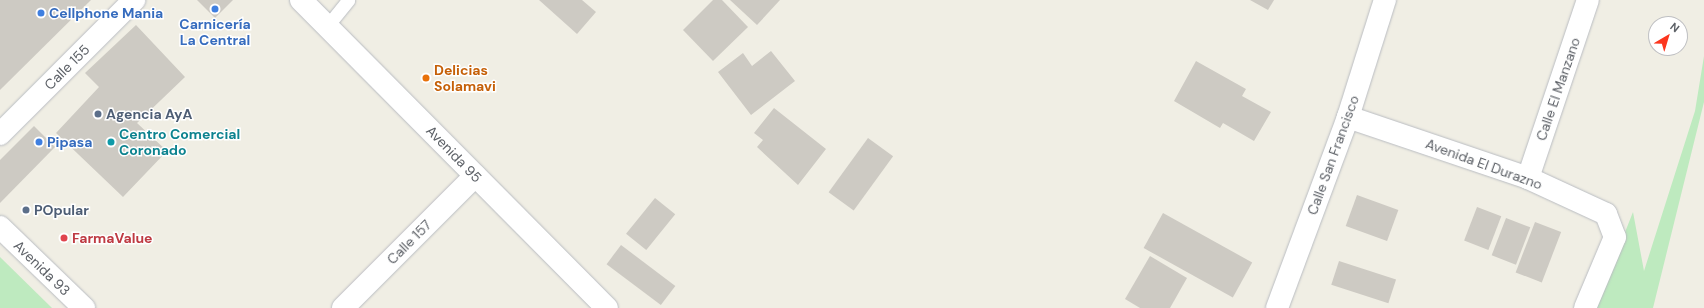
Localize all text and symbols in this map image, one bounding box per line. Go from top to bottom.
marker: Carnicería La Central [210,4,220,14]
place label: Cellphone Mania [49,5,163,21]
marker: Cellphone Mania [36,8,46,18]
place label: Carnicería La Central [179,16,251,48]
north arrow [1648,16,1688,56]
text: N [1667,19,1682,35]
street label: Calle El Manzano [1532,35,1584,143]
street label: Calle 155 [41,41,93,93]
place label: Delicias Solamavi [434,62,496,94]
marker: Delicias Solamavi [421,73,431,83]
street label: Calle San Francisco [1304,93,1362,217]
place label: Agencia AyA [106,106,192,122]
marker: Agencia AyA [93,109,103,119]
street label: Avenida 95 [423,122,485,186]
place label: Centro Comercial Coronado [119,126,240,158]
place label: Pipasa [47,134,92,150]
street label: Avenida El Durazno [1423,135,1545,193]
marker: Pipasa [34,137,44,147]
marker: Centro Comercial Coronado [106,137,116,147]
place label: POpular [34,202,89,218]
marker: POpular [21,205,31,215]
street label: Calle 157 [383,216,435,268]
place label: FarmaValue [72,230,152,246]
marker: FarmaValue [59,233,69,243]
street label: Avenida 93 [10,237,74,299]

